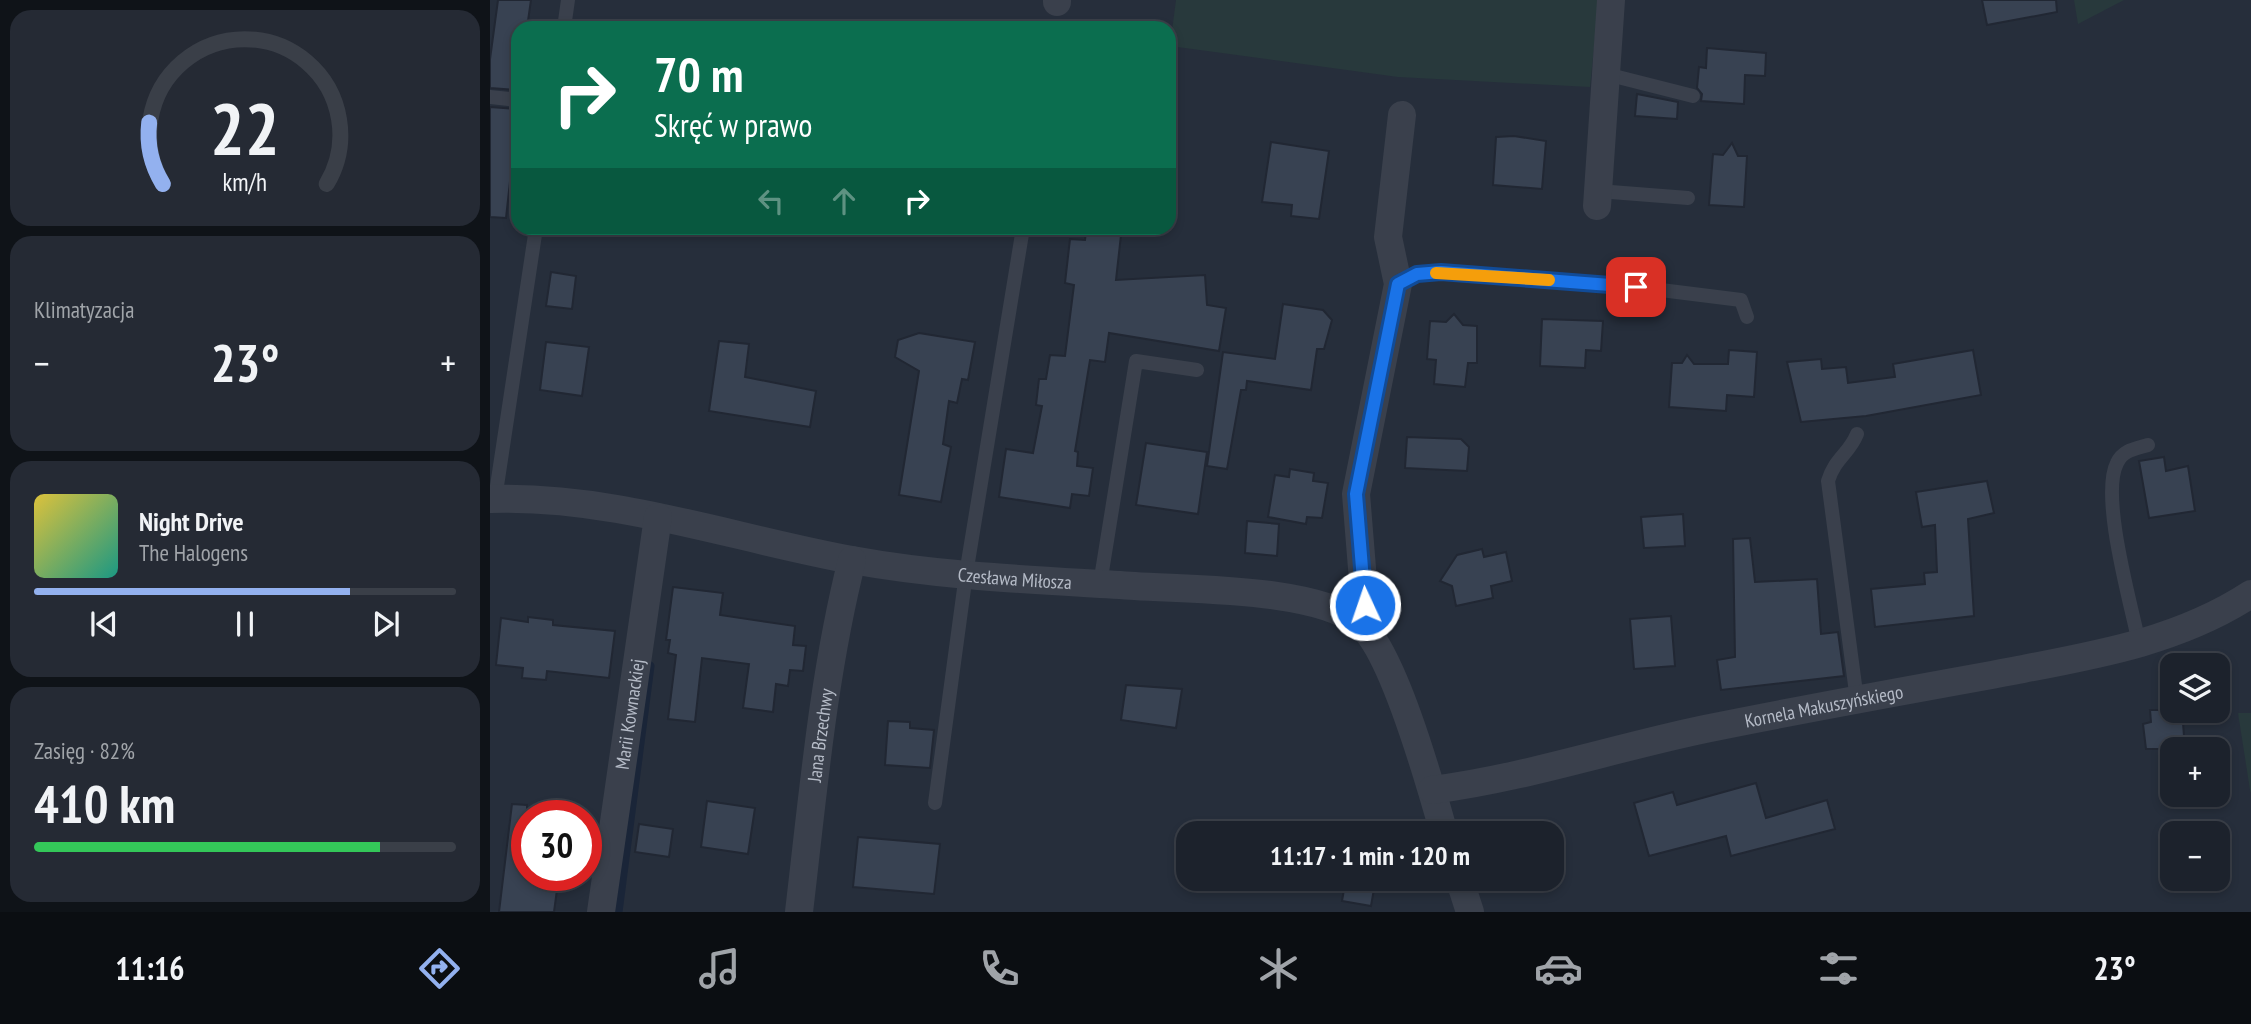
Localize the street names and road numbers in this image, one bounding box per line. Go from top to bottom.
street label: Czesława Miłosza [957,562,1072,594]
street label: Marii Kownackiej [610,657,649,771]
street label: Kornela Makuszyńskiego [1743,679,1905,733]
street label: Jana Brzechwy [802,686,839,784]

